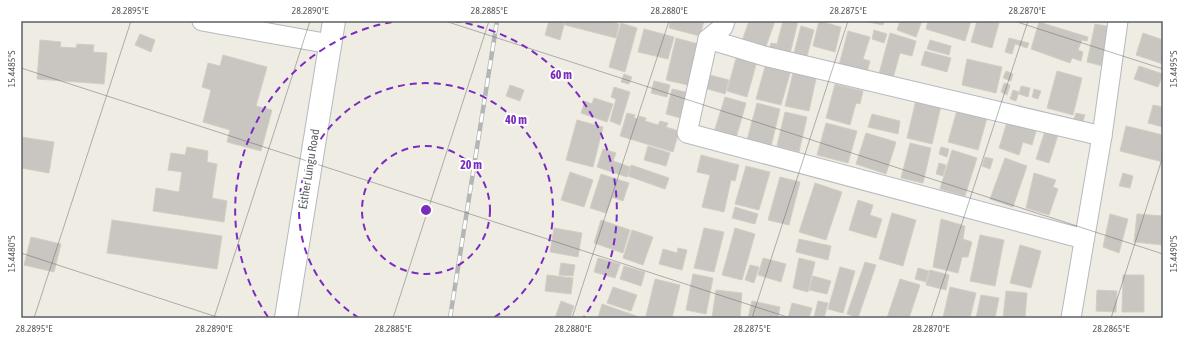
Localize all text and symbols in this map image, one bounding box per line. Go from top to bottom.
text: 28.2895°E [112,5,149,16]
text: 28.2890°E [292,5,329,16]
text: 28.2885°E [471,5,508,16]
text: 28.2880°E [651,5,688,16]
text: 28.2875°E [830,5,867,16]
text: 28.2870°E [1009,5,1046,16]
text: 15.4485°S [6,51,17,87]
text: 15.4495°S [1168,51,1179,87]
text: 60 m [550,68,572,82]
text: 40 m [504,113,527,127]
street label: Esther Lungu Road [296,128,322,210]
text: 20 m [460,158,482,172]
centre of rings [419,203,433,217]
text: 15.4480°S [6,236,17,272]
text: 15.4490°S [1168,236,1179,272]
text: 28.2895°E [16,323,53,334]
text: 28.2890°E [196,323,233,334]
text: 28.2885°E [375,323,412,334]
text: 28.2880°E [555,323,592,334]
text: 28.2875°E [734,323,771,334]
text: 28.2870°E [913,323,950,334]
text: 28.2865°E [1093,323,1130,334]

